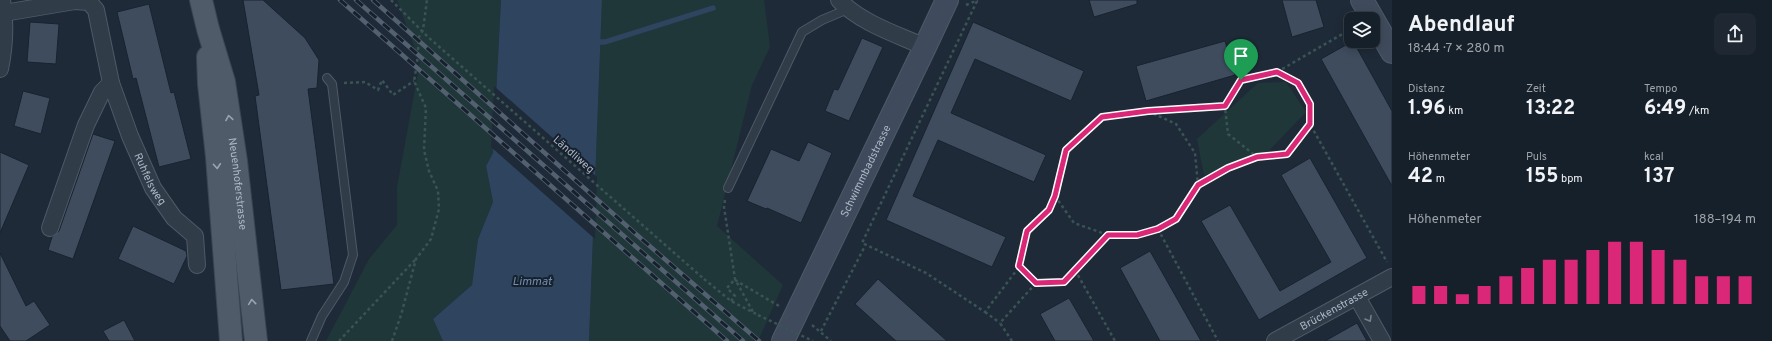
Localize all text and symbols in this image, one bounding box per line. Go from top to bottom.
map controls [1344,12,1380,48]
button: layers [1344,12,1380,48]
text: Abendlauf [1408,12,1514,39]
button: share [1714,13,1756,55]
pin [1224,39,1258,80]
text: 18:44 · 7 × 280 m [1408,41,1504,57]
icon: arrive [1230,45,1252,67]
text: Distanz [1408,82,1445,96]
text: Zeit [1526,82,1546,96]
text: Tempo [1644,82,1677,96]
text: 1.96 [1408,96,1446,122]
text: 13:22 [1526,96,1575,122]
text: 6:49 [1644,96,1686,122]
text: km [1446,104,1463,118]
text: /km [1686,104,1709,118]
one-way arrow [226,115,234,121]
street label: Schwimmbadstrasse [838,123,894,220]
street label: Ländliweg [550,133,597,177]
street label: Neuenhoferstrasse [225,137,250,231]
text: Höhenmeter [1408,150,1470,164]
text: Puls [1526,150,1547,164]
text: kcal [1644,150,1664,164]
street label: Ruhfelsweg [130,151,169,208]
one-way arrow [213,163,222,169]
text: 42 [1408,164,1433,190]
text: 155 [1526,164,1558,190]
text: 137 [1644,164,1674,190]
text: m [1433,172,1445,186]
text: bpm [1558,172,1583,186]
text: Höhenmeter [1408,212,1482,228]
text: 188–194 m [1694,212,1756,228]
water label: Limmat [512,274,552,290]
street label: Brückenstrasse [1298,285,1371,334]
one-way arrow [248,299,257,305]
one-way arrow [1365,315,1372,322]

